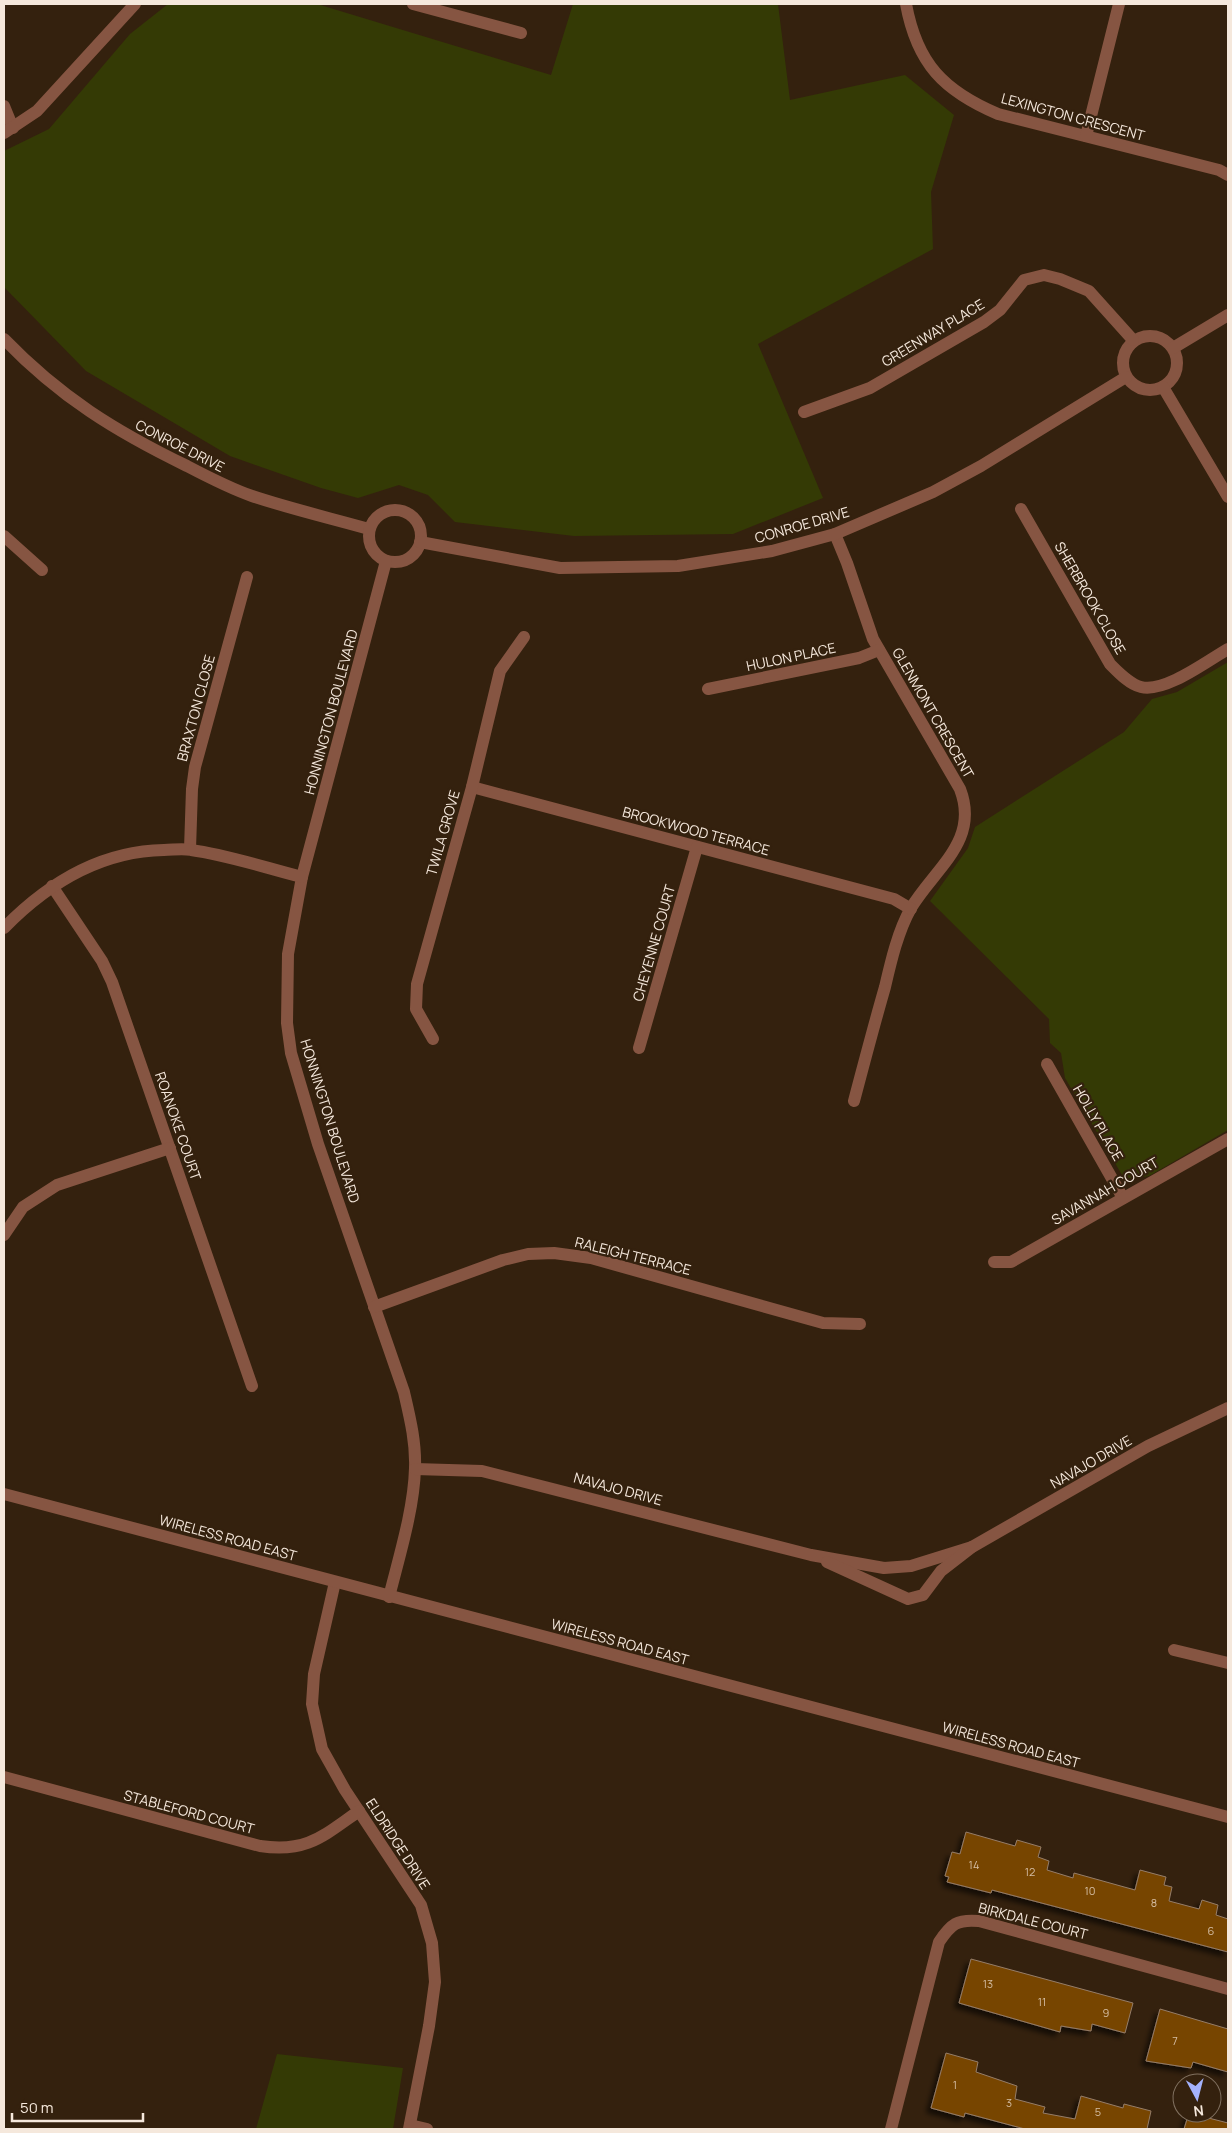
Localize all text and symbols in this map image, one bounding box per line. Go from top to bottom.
street label: LEXINGTON CRESCENT [999,88,1148,145]
street label: GREENWAY PLACE [878,294,988,371]
street label: CONROE DRIVE [133,415,228,476]
street label: CONROE DRIVE [752,502,851,547]
street label: SHERBROOK CLOSE [1050,538,1130,658]
street label: HONNINGTON BOULEVARD [299,627,362,797]
street label: HULON PLACE [744,638,837,675]
street label: GLENMONT CRESCENT [888,644,979,782]
street label: BRAXTON CLOSE [172,652,219,763]
street label: TWILA GROVE [421,788,464,878]
street label: BROOKWOOD TERRACE [620,802,772,859]
street label: CHEYENNE COURT [628,882,679,1003]
street label: HONNINGTON BOULEVARD [296,1037,364,1205]
street label: ROANOKE COURT [151,1069,206,1183]
street label: HOLLY PLACE [1069,1081,1128,1164]
street label: SAVANNAH COURT [1048,1152,1162,1229]
street label: RALEIGH TERRACE [573,1232,693,1279]
street label: NAVAJO DRIVE [1047,1431,1135,1493]
street label: NAVAJO DRIVE [572,1468,665,1509]
street label: WIRELESS ROAD EAST [157,1510,300,1565]
street label: WIRELESS ROAD EAST [549,1614,692,1669]
street label: WIRELESS ROAD EAST [940,1717,1083,1772]
street label: STABLEFORD COURT [122,1785,257,1838]
street label: ELDRIDGE DRIVE [362,1795,435,1893]
house number: 14 [969,1857,979,1872]
house number: 12 [1025,1864,1035,1879]
house number: 10 [1084,1883,1096,1898]
house number: 8 [1151,1895,1157,1910]
street label: BIRKDALE COURT [976,1898,1090,1943]
house number: 6 [1208,1923,1215,1938]
house number: 13 [983,1976,993,1991]
house number: 11 [1038,1994,1046,2009]
house number: 9 [1103,2005,1110,2020]
house number: 7 [1172,2033,1178,2048]
north arrow [1172,2073,1222,2123]
house number: 1 [953,2077,957,2092]
scale bar [12,2090,144,2122]
house number: 3 [1006,2095,1012,2110]
text: 50 m [20,2097,54,2118]
text: N [1192,2101,1205,2121]
house number: 5 [1095,2104,1101,2119]

